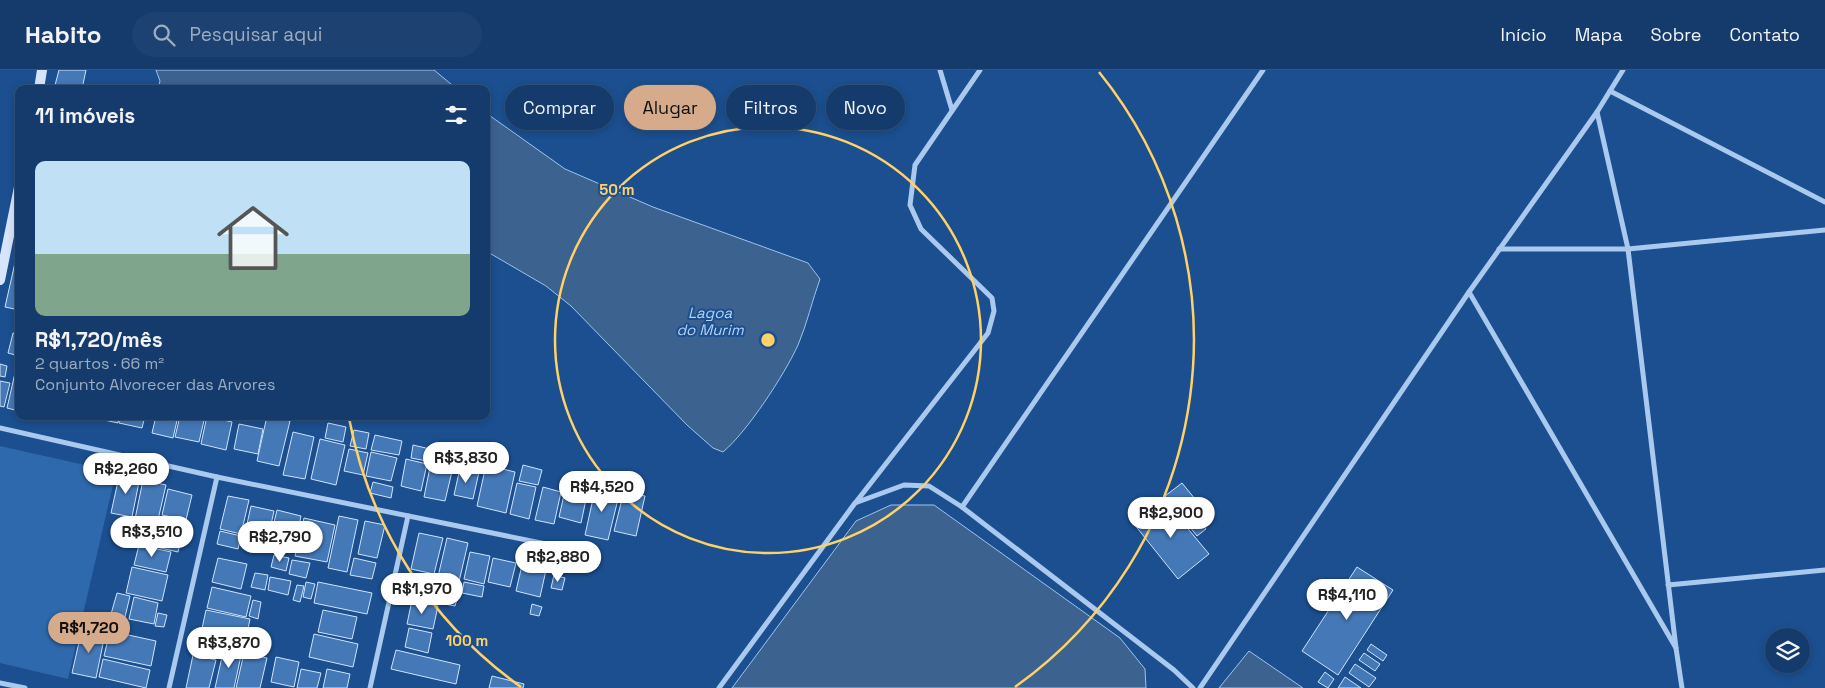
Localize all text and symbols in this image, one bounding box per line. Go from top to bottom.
search box [132,12,482,57]
text: Habito [25,19,102,50]
icon: search [150,21,178,49]
text: Pesquisar aqui [190,22,323,47]
text: Início [1501,23,1547,46]
text: Mapa [1575,23,1623,46]
text: Sobre [1651,23,1701,46]
text: Contato [1729,23,1800,46]
chip: Comprar [505,85,614,130]
chip: Alugar [624,85,716,130]
chip: Filtros [726,85,816,130]
chip: Novo [826,85,905,130]
icon: filters [442,101,470,129]
text: 11 imóveis [35,102,135,129]
text: 50 m [599,180,635,199]
icon: home [208,193,298,283]
water label: Lagoa do Murim [676,303,745,339]
text: R$1,720/mês [35,326,163,353]
centre of rings [759,331,777,349]
text: 2 quartos · 66 m² [35,353,164,374]
text: Conjunto Alvorecer das Arvores [35,374,275,395]
pin: R$3,830 [420,442,512,484]
text: R$3,830 [434,447,498,468]
pin: R$2,260 [80,452,172,495]
text: R$2,260 [94,458,158,479]
pin: R$4,520 [556,470,648,513]
text: R$4,520 [570,476,634,497]
pin: R$2,900 [1125,496,1217,539]
text: R$2,900 [1139,502,1203,523]
pin: R$3,510 [106,516,198,558]
pin: R$2,790 [234,520,326,563]
text: R$3,510 [121,521,183,542]
text: R$2,790 [249,526,311,547]
pin: R$2,880 [512,540,604,583]
text: R$2,880 [526,546,590,567]
pin: R$1,970 [376,572,468,615]
text: R$1,970 [392,578,452,599]
pin: R$4,110 [1301,578,1393,621]
text: R$4,110 [1318,584,1376,605]
pin: R$1,720 [43,612,135,654]
text: R$1,720 [59,617,119,638]
pin: R$3,870 [183,626,275,669]
map controls [1765,628,1810,673]
button: layers [1765,628,1810,673]
text: 100 m [446,631,488,650]
text: R$3,870 [198,632,260,653]

